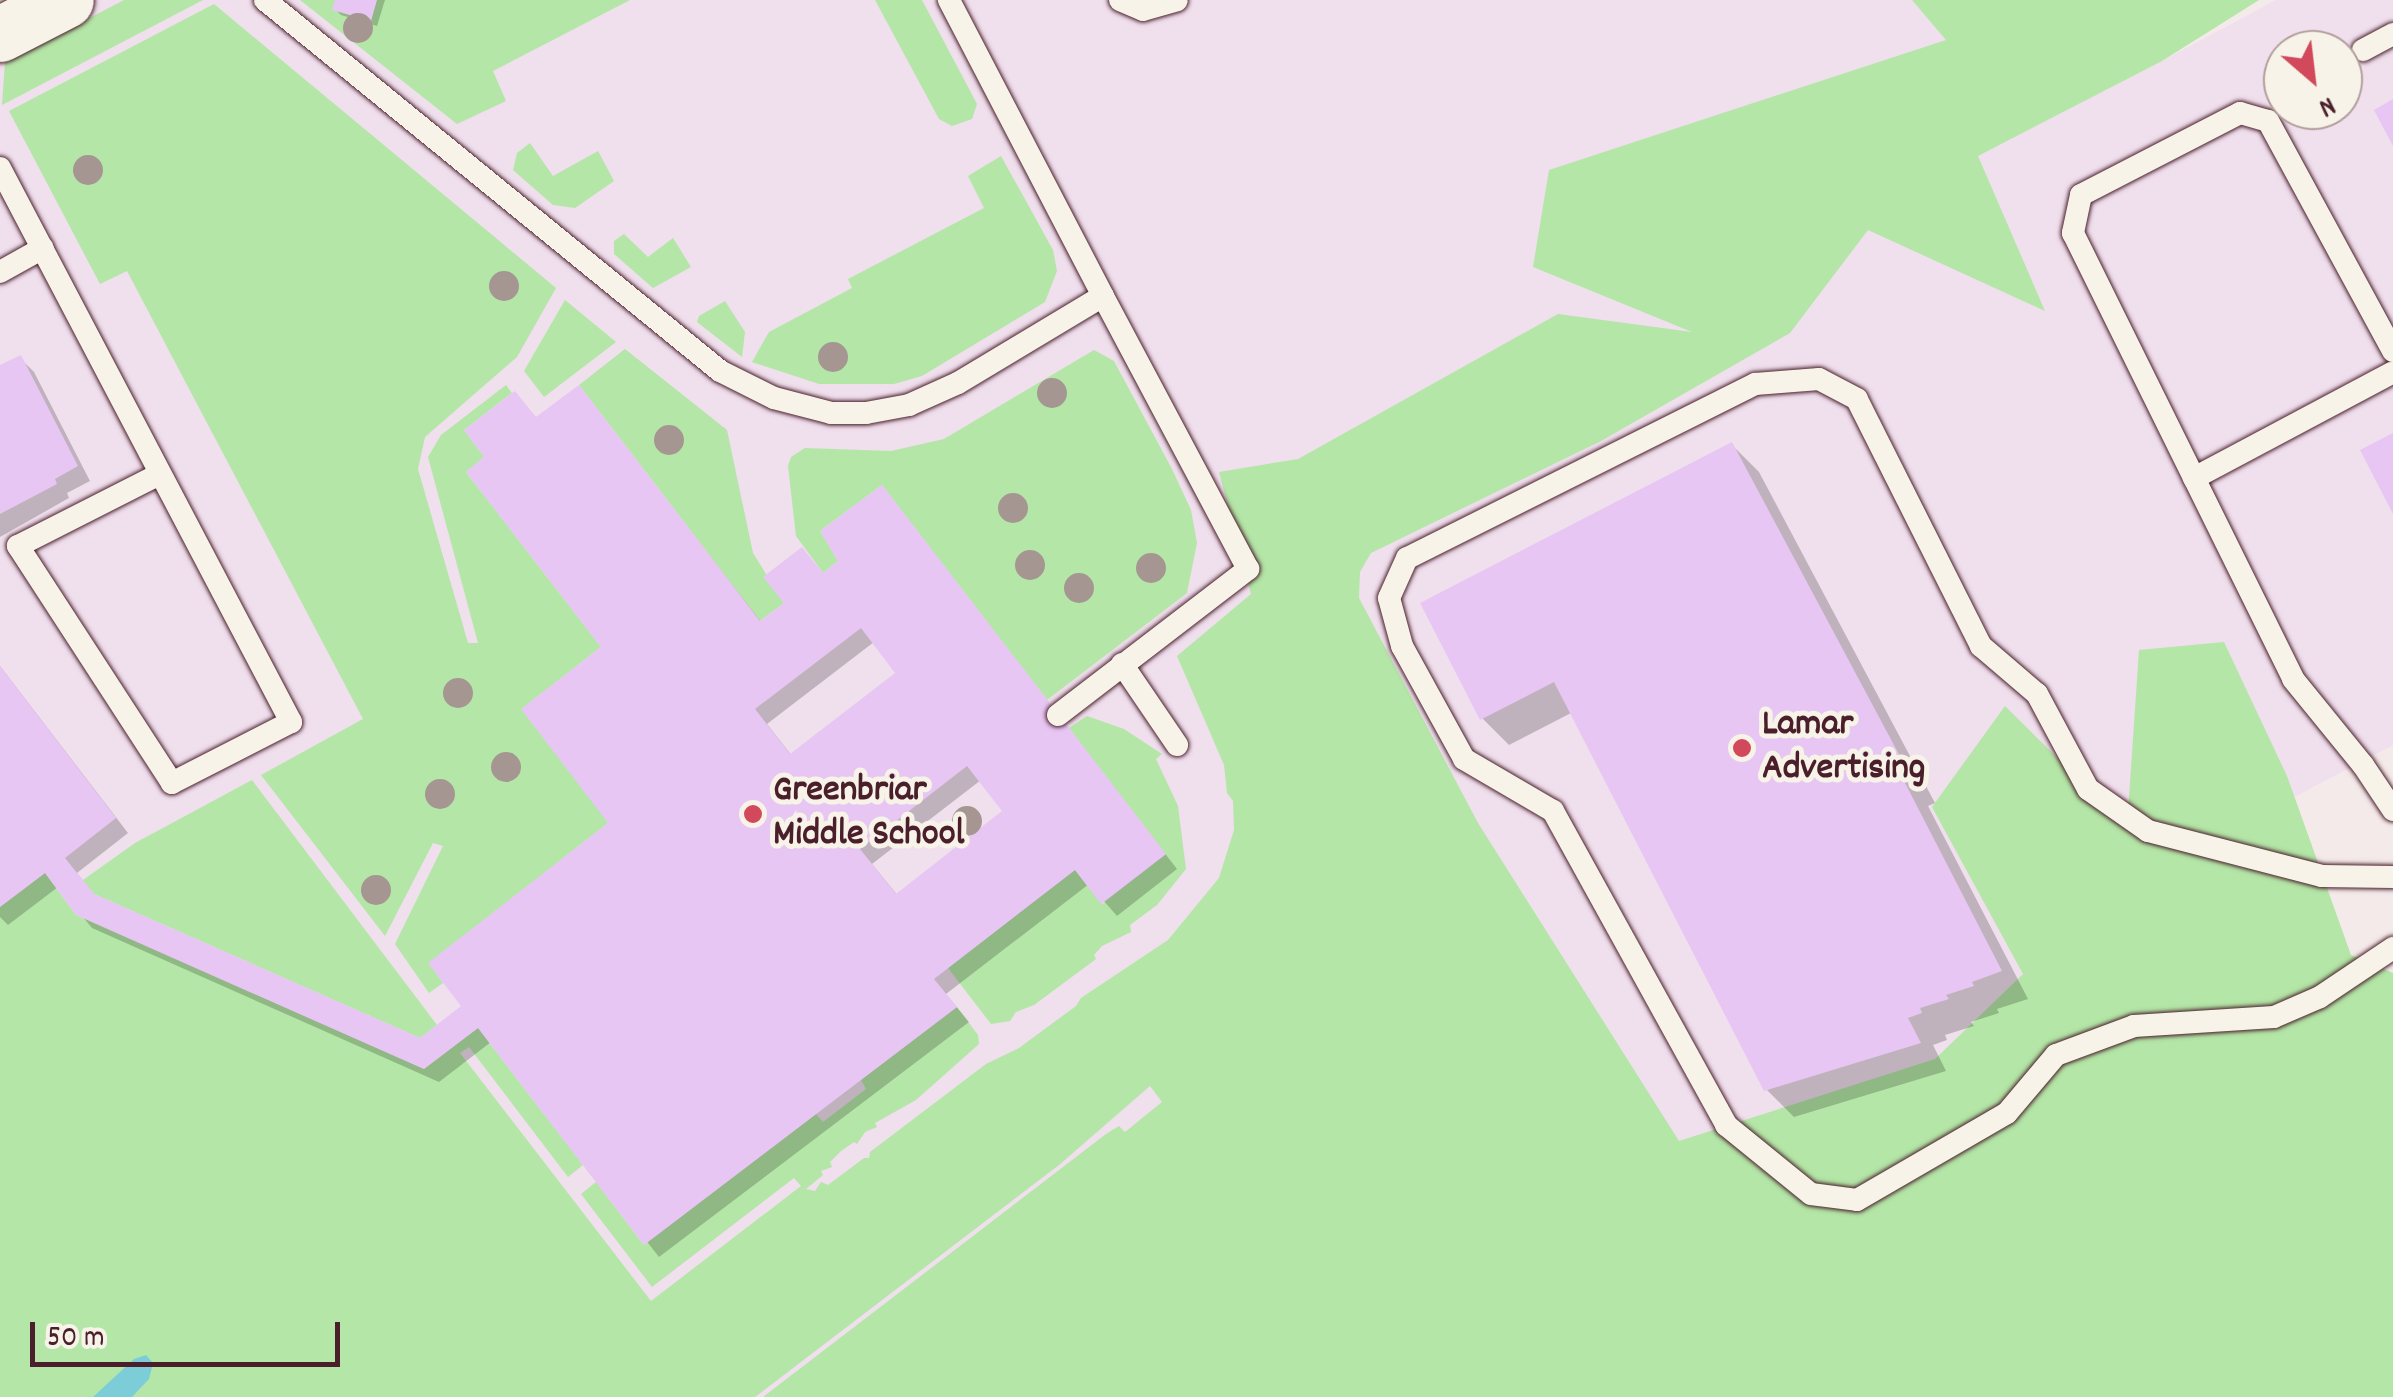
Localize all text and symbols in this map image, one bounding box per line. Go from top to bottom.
north arrow [2263,30,2363,130]
text: N [2311,84,2342,126]
place label: Lamar Advertising [1762,703,1925,792]
marker: Lamar Advertising [1731,737,1753,759]
place label: Greenbriar Middle School [773,769,965,858]
marker: Greenbriar Middle School [742,803,764,825]
scale bar [35,1302,345,1364]
text: 50 m [47,1318,105,1361]

